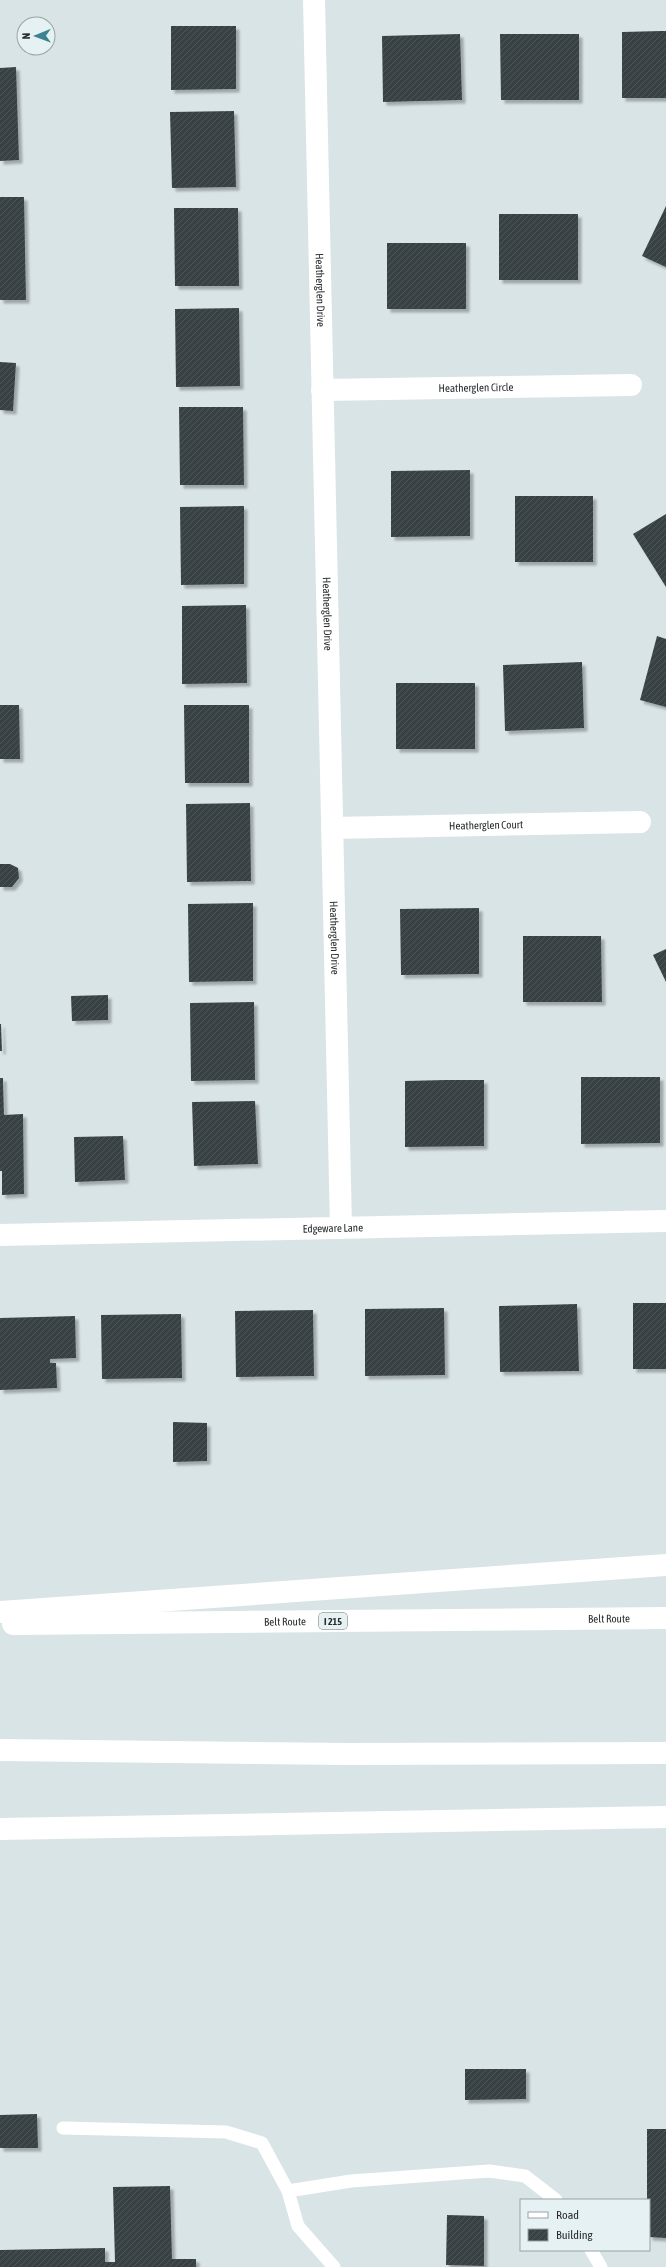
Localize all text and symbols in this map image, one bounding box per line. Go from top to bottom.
north arrow [16,16,56,56]
text: N [20,33,32,40]
street label: Heatherglen Drive [314,253,327,327]
street label: Heatherglen Circle [438,381,514,394]
street label: Heatherglen Drive [321,577,334,651]
street label: Heatherglen Court [449,818,523,832]
street label: Heatherglen Drive [328,901,341,975]
street label: Edgeware Lane [303,1221,363,1235]
street label: Belt Route [588,1612,630,1625]
road number: I 215 [319,1613,347,1629]
street label: Belt Route [264,1615,306,1628]
legend [520,2199,650,2251]
text: Road [556,2208,579,2222]
text: Building [556,2228,594,2242]

